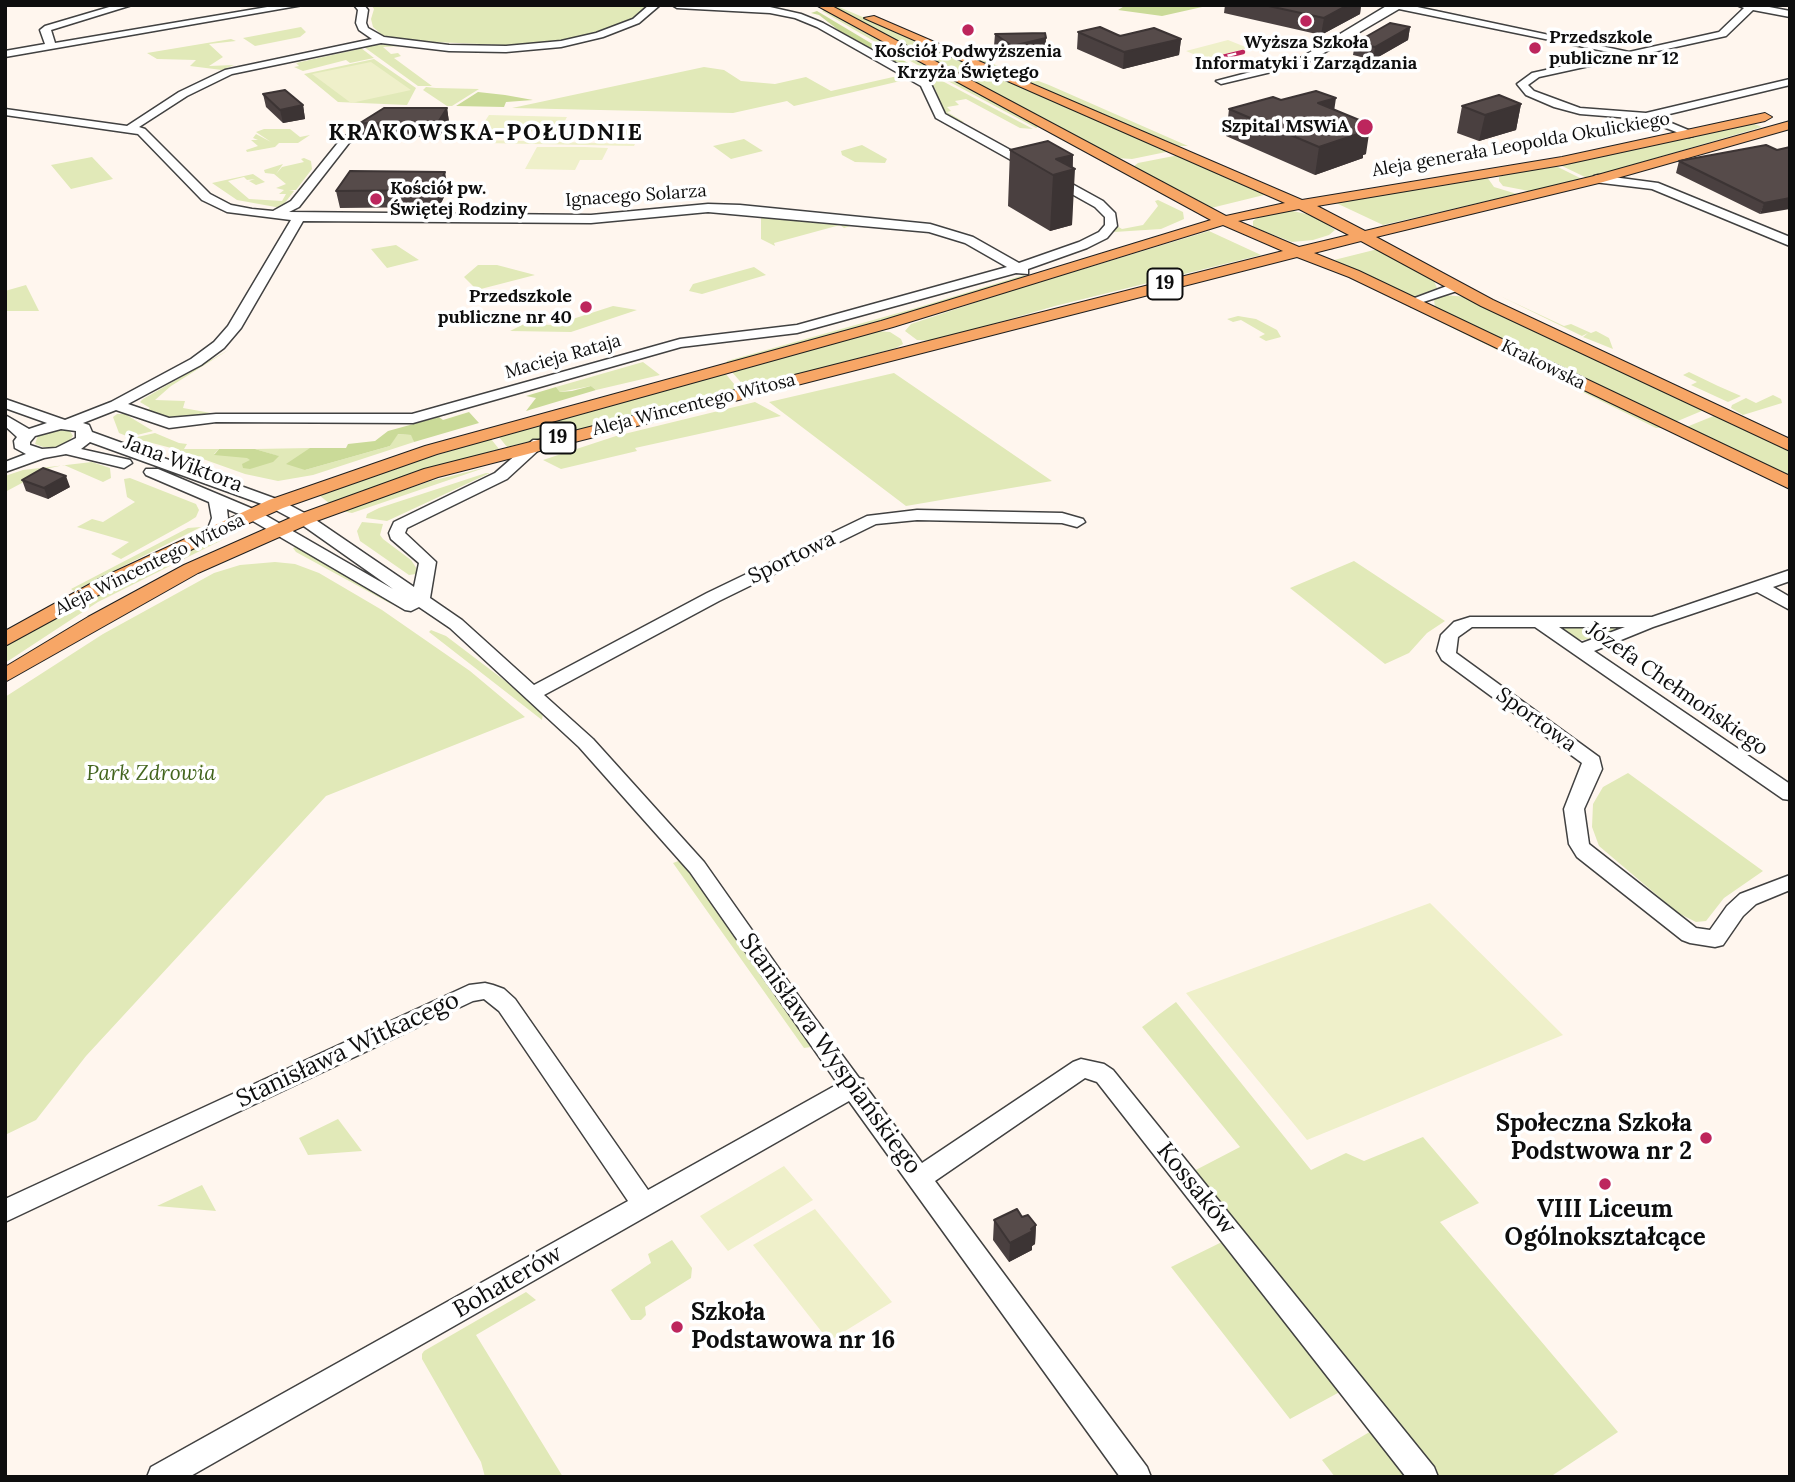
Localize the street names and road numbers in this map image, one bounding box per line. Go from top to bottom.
street label: Aleja generała Leopolda Okulickiego [1370,108,1672,182]
street label: Ignacego Solarza [565,180,707,212]
road number: 19 [1148,268,1182,300]
street label: Macieja Rataja [503,330,623,384]
street label: Krakowska [1497,335,1589,395]
street label: Aleja Wincentego Witosa [590,369,798,441]
road number: 19 [540,422,576,453]
street label: Jana Wiktora [120,430,246,498]
street label: Aleja Wincentego Witosa [52,510,248,620]
street label: Sportowa [744,526,840,590]
street label: Józefa Chełmońskiego [1581,617,1773,761]
street label: Sportowa [1491,682,1581,758]
street label: Stanisława Wyspiańskiego [733,928,927,1180]
street label: Stanisława Witkacego [232,986,464,1114]
street label: Kossaków [1150,1137,1242,1241]
street label: Bohaterów [448,1239,568,1325]

